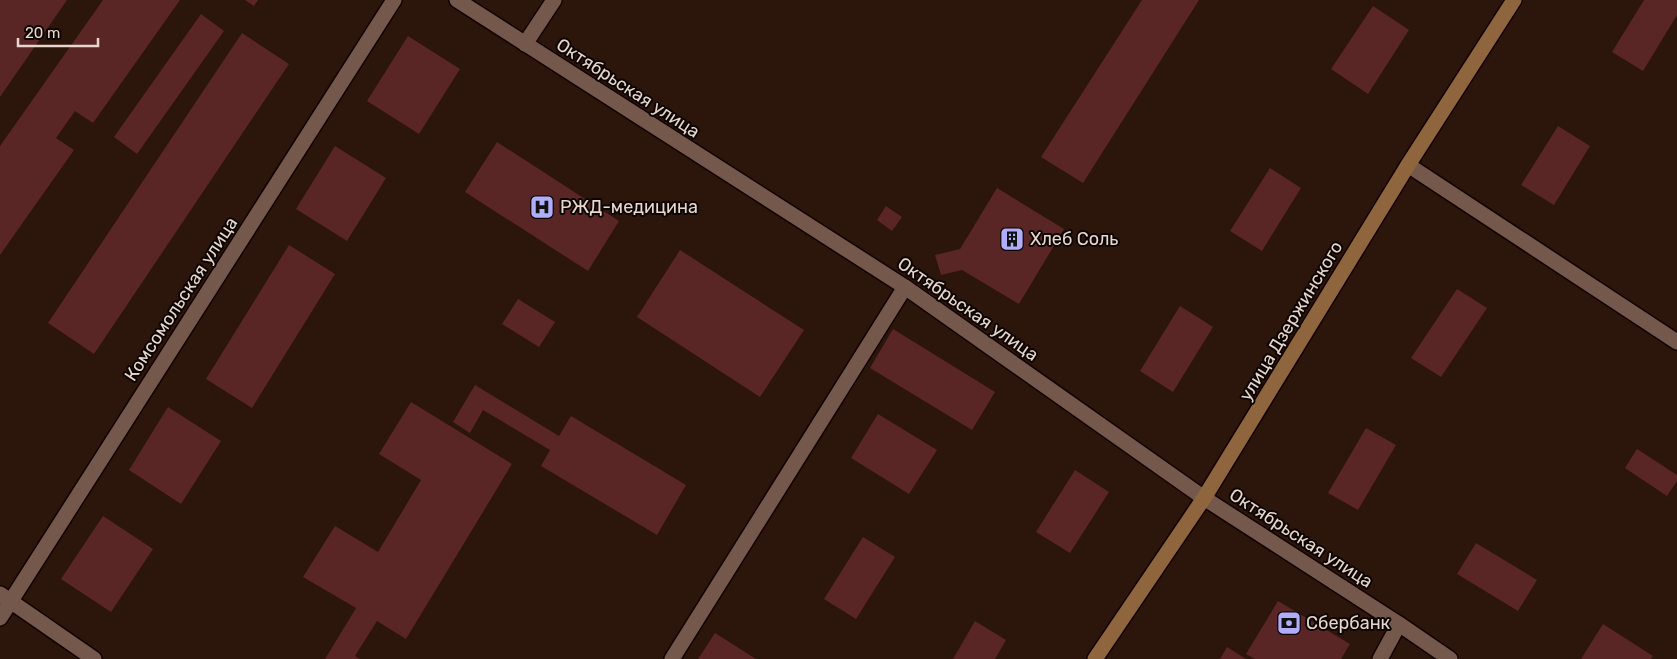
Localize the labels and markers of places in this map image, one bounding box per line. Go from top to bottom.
hospital icon: РЖД-медицина [529,194,555,220]
place label: РЖД-медицина [560,196,698,218]
building icon: Хлеб Соль [999,226,1025,252]
place label: Хлеб Соль [1030,228,1118,250]
bank icon: Сбербанк [1276,610,1302,636]
place label: Сбербанк [1306,612,1391,634]

